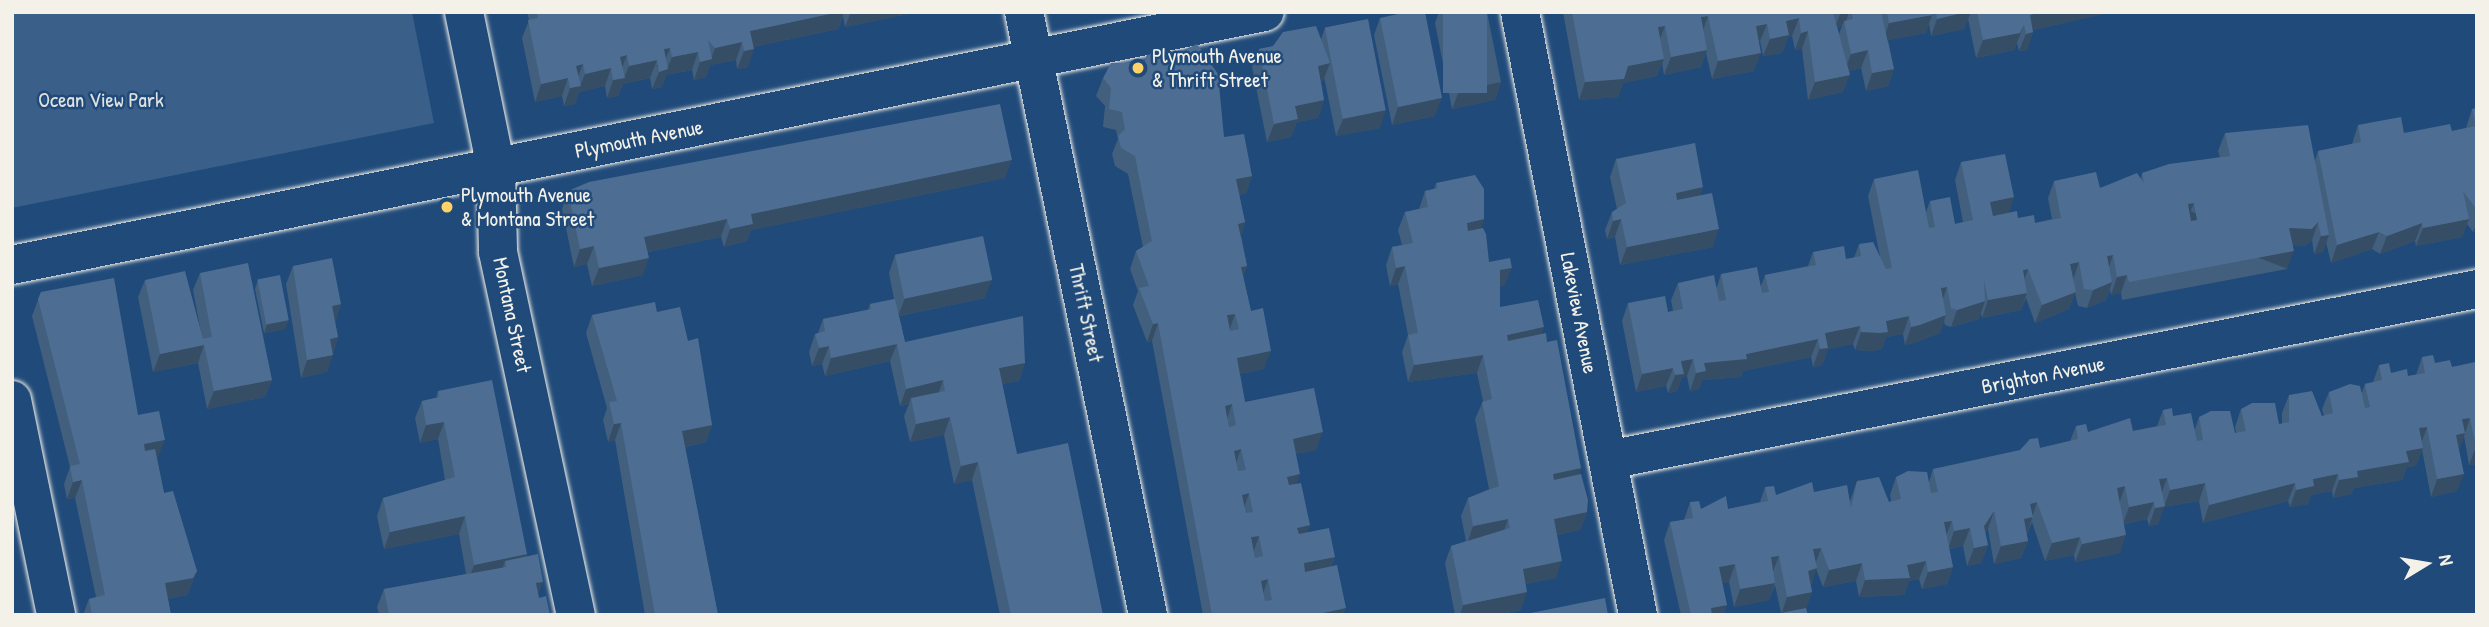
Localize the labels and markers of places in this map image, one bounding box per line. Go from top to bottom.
place label: Plymouth Avenue & Thrift Street [1152,43,1282,93]
marker: Plymouth Avenue & Thrift Street [1130,60,1146,76]
place label: Plymouth Avenue & Montana Street [461,182,594,232]
marker: Plymouth Avenue & Montana Street [439,199,455,215]

